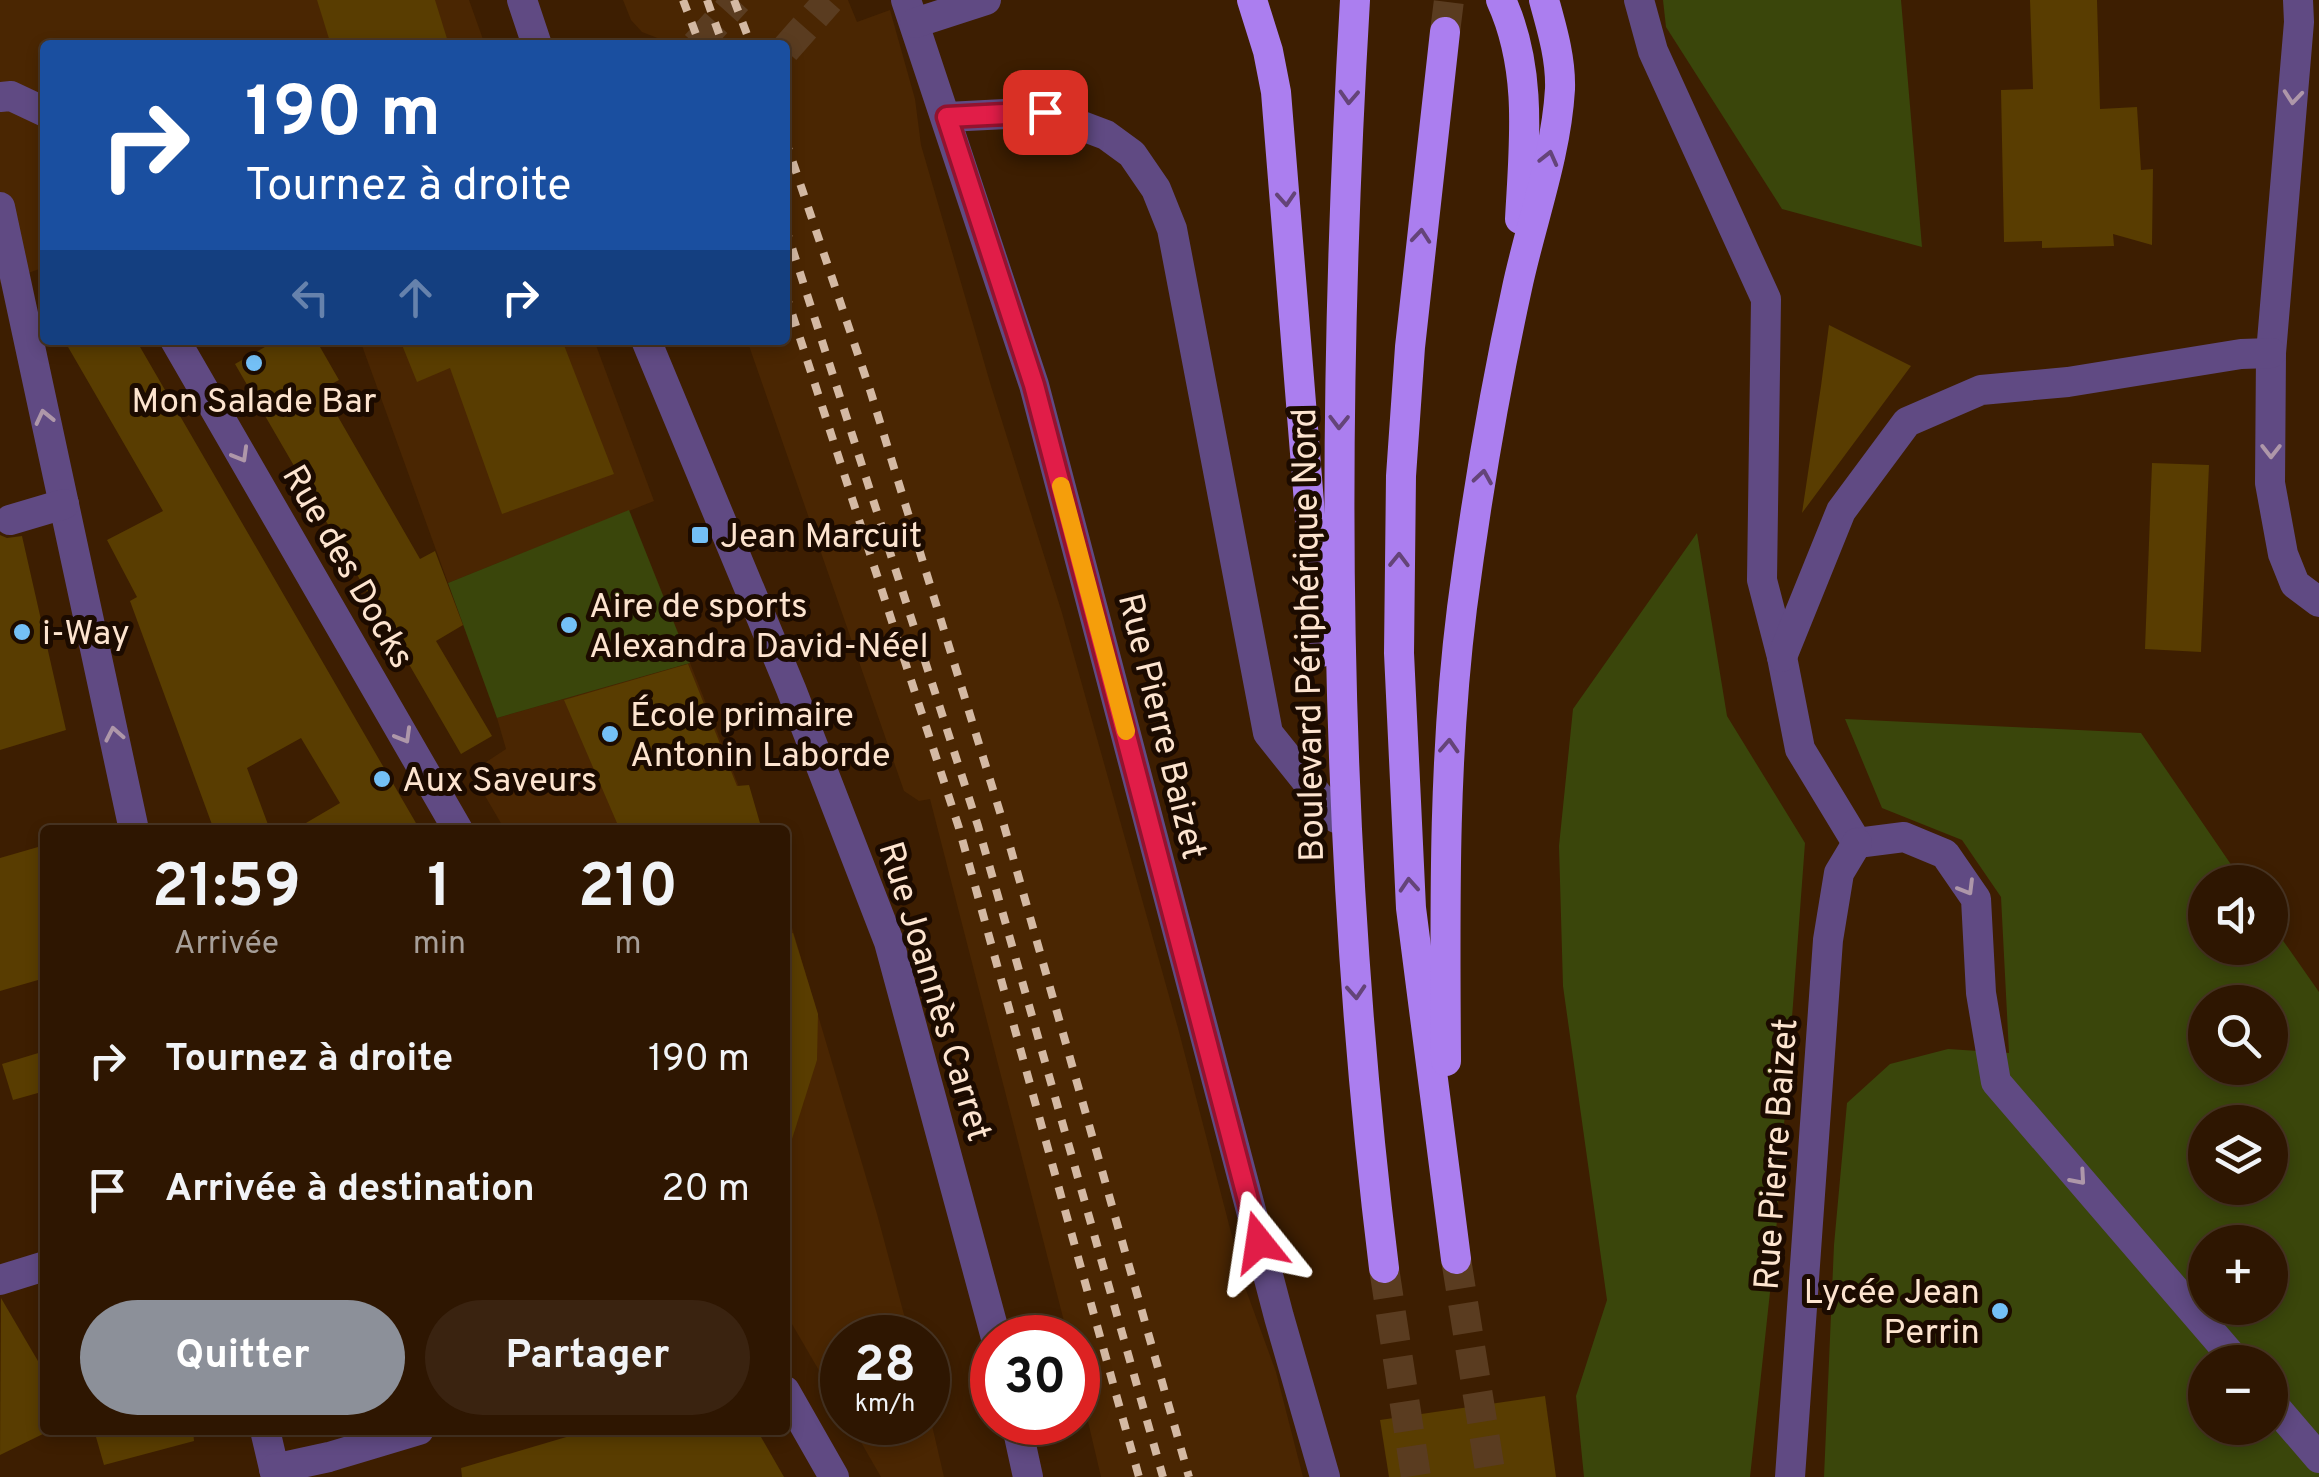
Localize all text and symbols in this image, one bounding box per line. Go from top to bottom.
pin [1003,70,1088,155]
text: 190 m [245,72,441,161]
icon: right [80,80,210,210]
icon: arrive [1018,85,1073,140]
one-way arrow [1339,90,1360,106]
one-way arrow [2282,90,2304,106]
one-way arrow [1537,150,1558,167]
text: Tournez à droite [245,159,572,216]
one-way arrow [1275,191,1296,207]
one-way arrow [1409,227,1431,243]
icon: left [283,270,338,325]
icon: ahead [388,270,443,325]
icon: right [493,270,548,325]
marker: Mon Salade Bar [243,352,265,374]
place label: Mon Salade Bar [131,381,377,425]
street label: Boulevard Périphérique Nord [1284,408,1336,862]
one-way arrow [35,409,56,426]
one-way arrow [1329,415,1350,431]
one-way arrow [2260,443,2281,459]
one-way arrow [229,444,248,462]
street label: Rue des Docks [270,458,422,677]
one-way arrow [1471,469,1492,485]
place label: Jean Marcuit [720,516,922,560]
marker: Jean Marcuit [689,524,711,546]
one-way arrow [1389,551,1410,567]
place label: Aire de sports Alexandra David-Néel [589,586,929,670]
street label: Rue Pierre Baizet [1106,589,1214,864]
place label: i-Way [42,613,130,657]
marker: Aire de sports Alexandra David-Néel [558,614,580,636]
marker: i-Way [11,621,33,643]
place label: École primaire Antonin Laborde [630,694,891,779]
marker: École primaire Antonin Laborde [599,723,621,745]
one-way arrow [392,725,411,743]
one-way arrow [105,726,126,743]
one-way arrow [1439,738,1460,754]
place label: Aux Saveurs [402,760,597,804]
marker: Aux Saveurs [371,768,393,790]
street label: Rue Joannès Carret [867,837,1000,1147]
text: 21:59 [152,852,301,928]
text: 1 [427,852,451,928]
text: 210 [578,852,678,928]
map controls [2188,865,2288,1445]
button: sound [2188,865,2288,965]
one-way arrow [1399,876,1421,892]
one-way arrow [1955,877,1974,895]
text: Arrivée [174,925,279,965]
text: min [413,925,466,965]
text: m [614,925,642,965]
one-way arrow [1345,984,1367,1000]
button: search [2188,985,2288,1085]
street label: Rue Pierre Baizet [1747,1017,1809,1292]
icon: right [80,1033,135,1088]
text: Tournez à droite [165,1036,453,1085]
text: 190 m [648,1036,750,1085]
button: layers [2188,1105,2288,1205]
icon: arrive [80,1163,135,1218]
text: Arrivée à destination [165,1166,535,1215]
text: 20 m [661,1166,750,1215]
one-way arrow [2067,1167,2085,1185]
position arrow [1207,1190,1311,1294]
button: + [2188,1225,2288,1325]
place label: Lycée Jean Perrin [1803,1272,1980,1356]
button: Quitter [80,1300,405,1415]
button: Partager [425,1300,750,1415]
marker: Lycée Jean Perrin [1989,1300,2011,1322]
speed limit sign: 30 [970,1315,1100,1445]
text: 28 [854,1336,916,1399]
button: − [2188,1345,2288,1445]
text: km/h [855,1389,915,1421]

